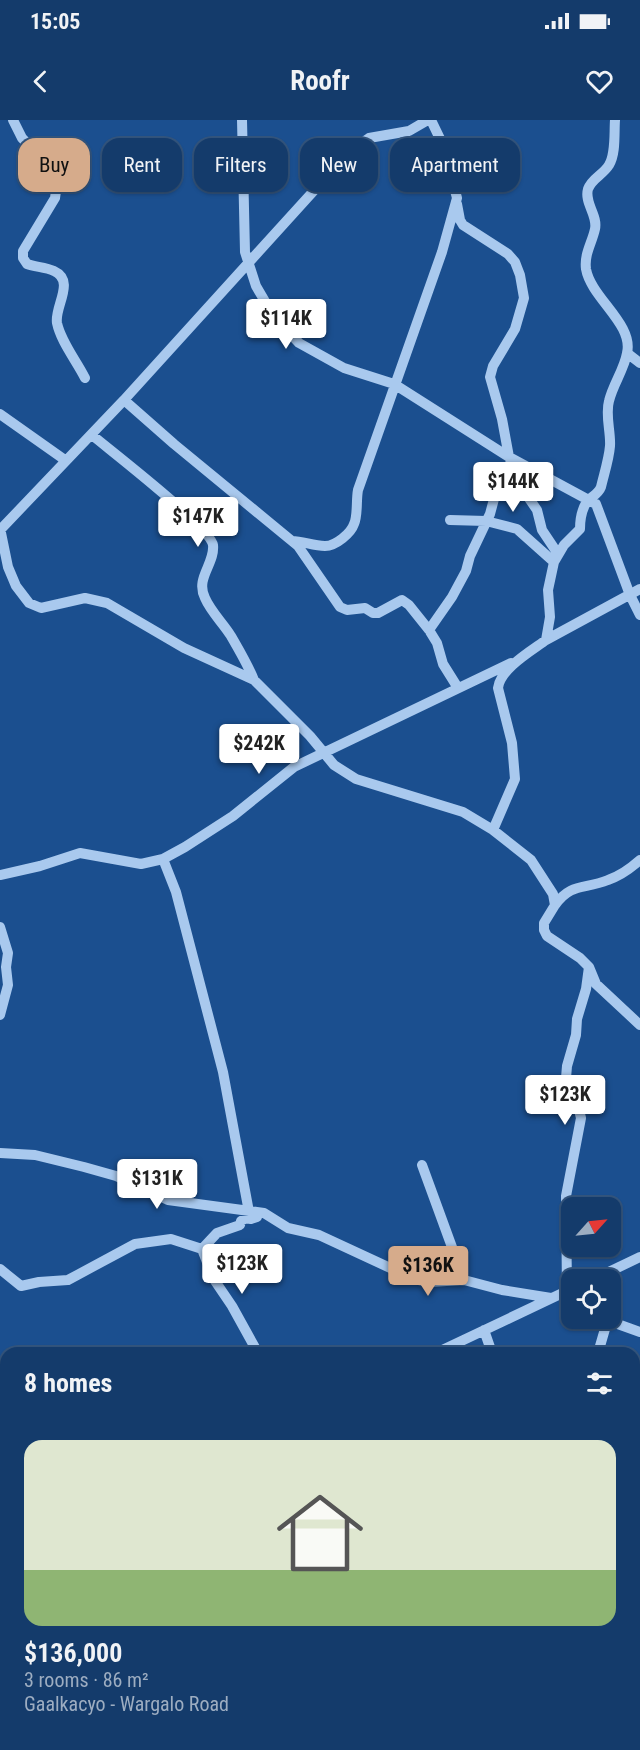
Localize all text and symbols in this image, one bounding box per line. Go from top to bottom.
text: 15:05 [30,9,81,34]
icon: back [24,65,57,98]
text: Roofr [290,65,350,97]
icon: heart [583,65,616,98]
chip: Buy [18,138,90,192]
chip: Rent [102,138,182,192]
chip: Filters [194,138,288,192]
chip: New [300,138,378,192]
chip: Apartment [390,138,520,192]
pin: $114K [244,299,328,350]
text: $114K [260,306,312,330]
pin: $144K [471,462,555,513]
text: $144K [487,469,539,493]
pin: $147K [156,497,240,548]
text: $147K [172,504,224,528]
pin: $242K [217,724,301,775]
text: $242K [233,731,285,755]
pin: $123K [523,1075,607,1126]
text: $123K [539,1082,591,1106]
pin: $131K [115,1159,199,1210]
text: $131K [131,1166,183,1190]
north arrow [561,1197,621,1257]
map controls [561,1197,621,1329]
pin: $123K [200,1244,284,1295]
pin: $136K [386,1246,470,1297]
text: $123K [216,1251,268,1275]
text: $136K [402,1253,454,1277]
button: locate [561,1269,621,1329]
icon: filters [583,1367,616,1400]
text: 8 homes [24,1368,112,1398]
icon: home [266,1479,374,1587]
text: $136,000 [24,1638,122,1668]
text: 3 rooms · 86 m² [24,1668,149,1692]
text: Gaalkacyo - Wargalo Road [24,1692,229,1716]

